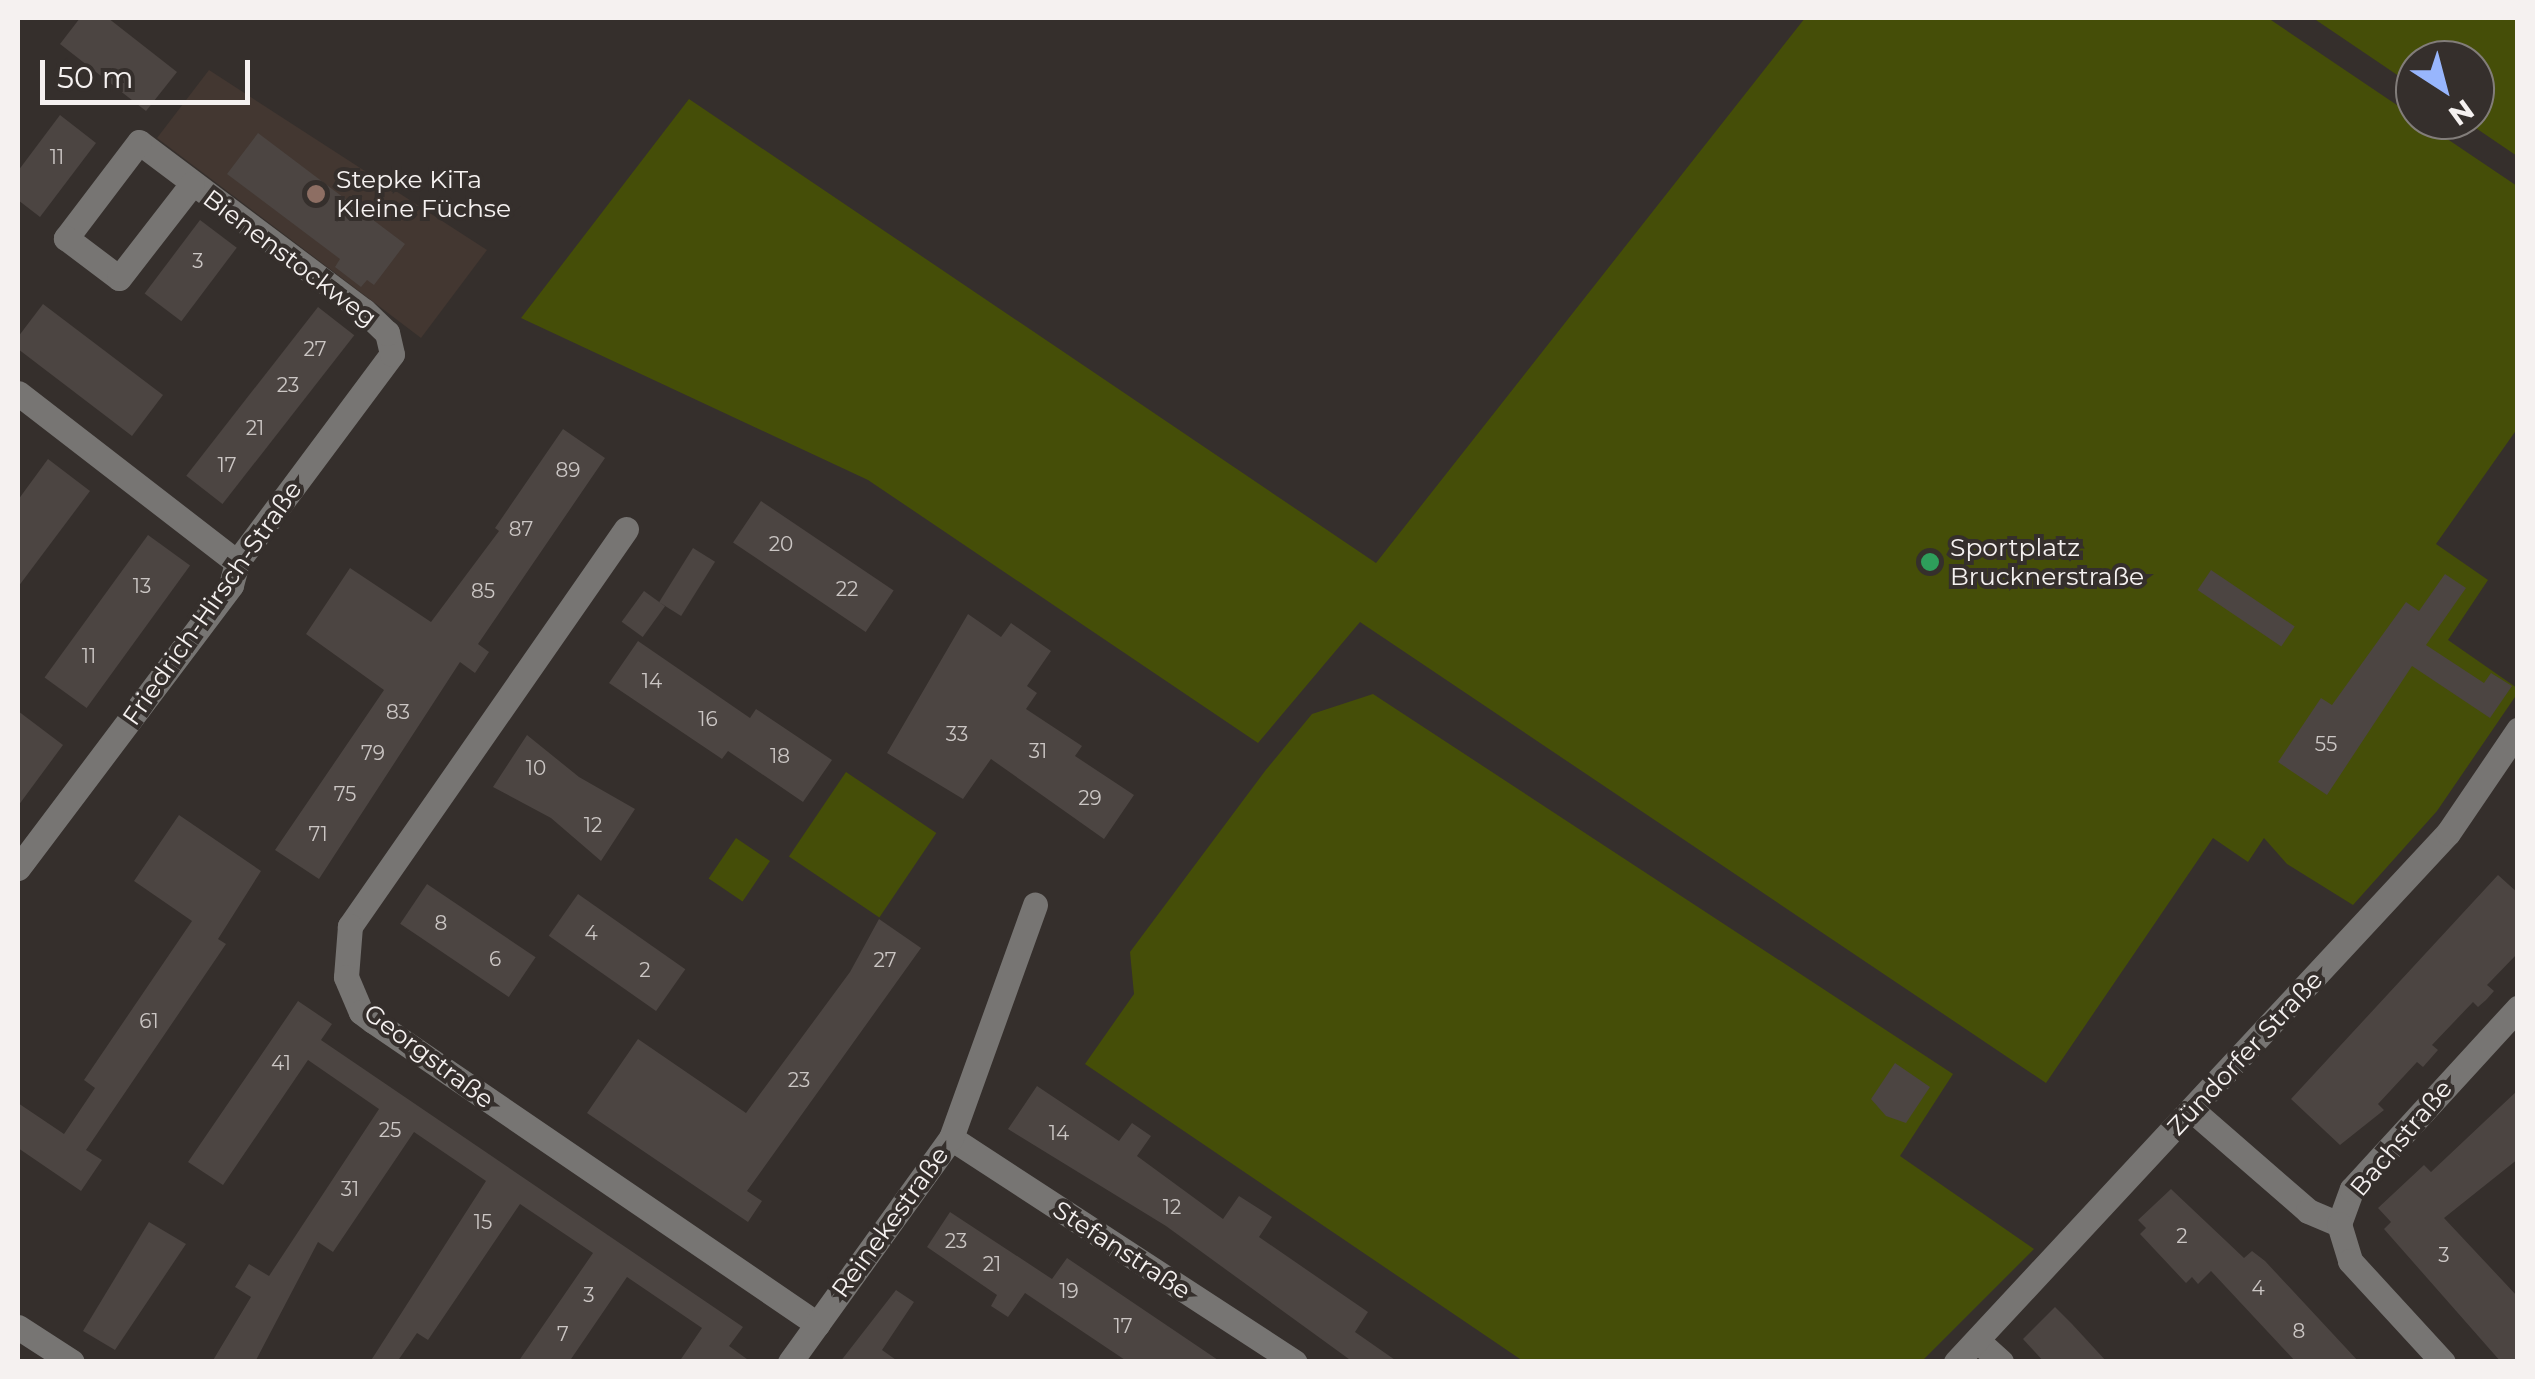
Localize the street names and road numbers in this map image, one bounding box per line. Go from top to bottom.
street label: Bienenstockweg [197,183,383,333]
street label: Friedrich-Hirsch-Straße [116,475,308,731]
street label: Zündorfer Straße [2161,965,2329,1141]
street label: Georgstraße [358,997,500,1115]
street label: Bachstraße [2344,1074,2458,1202]
street label: Reinekestraße [825,1141,955,1303]
street label: Stefanstraße [1048,1194,1196,1306]

